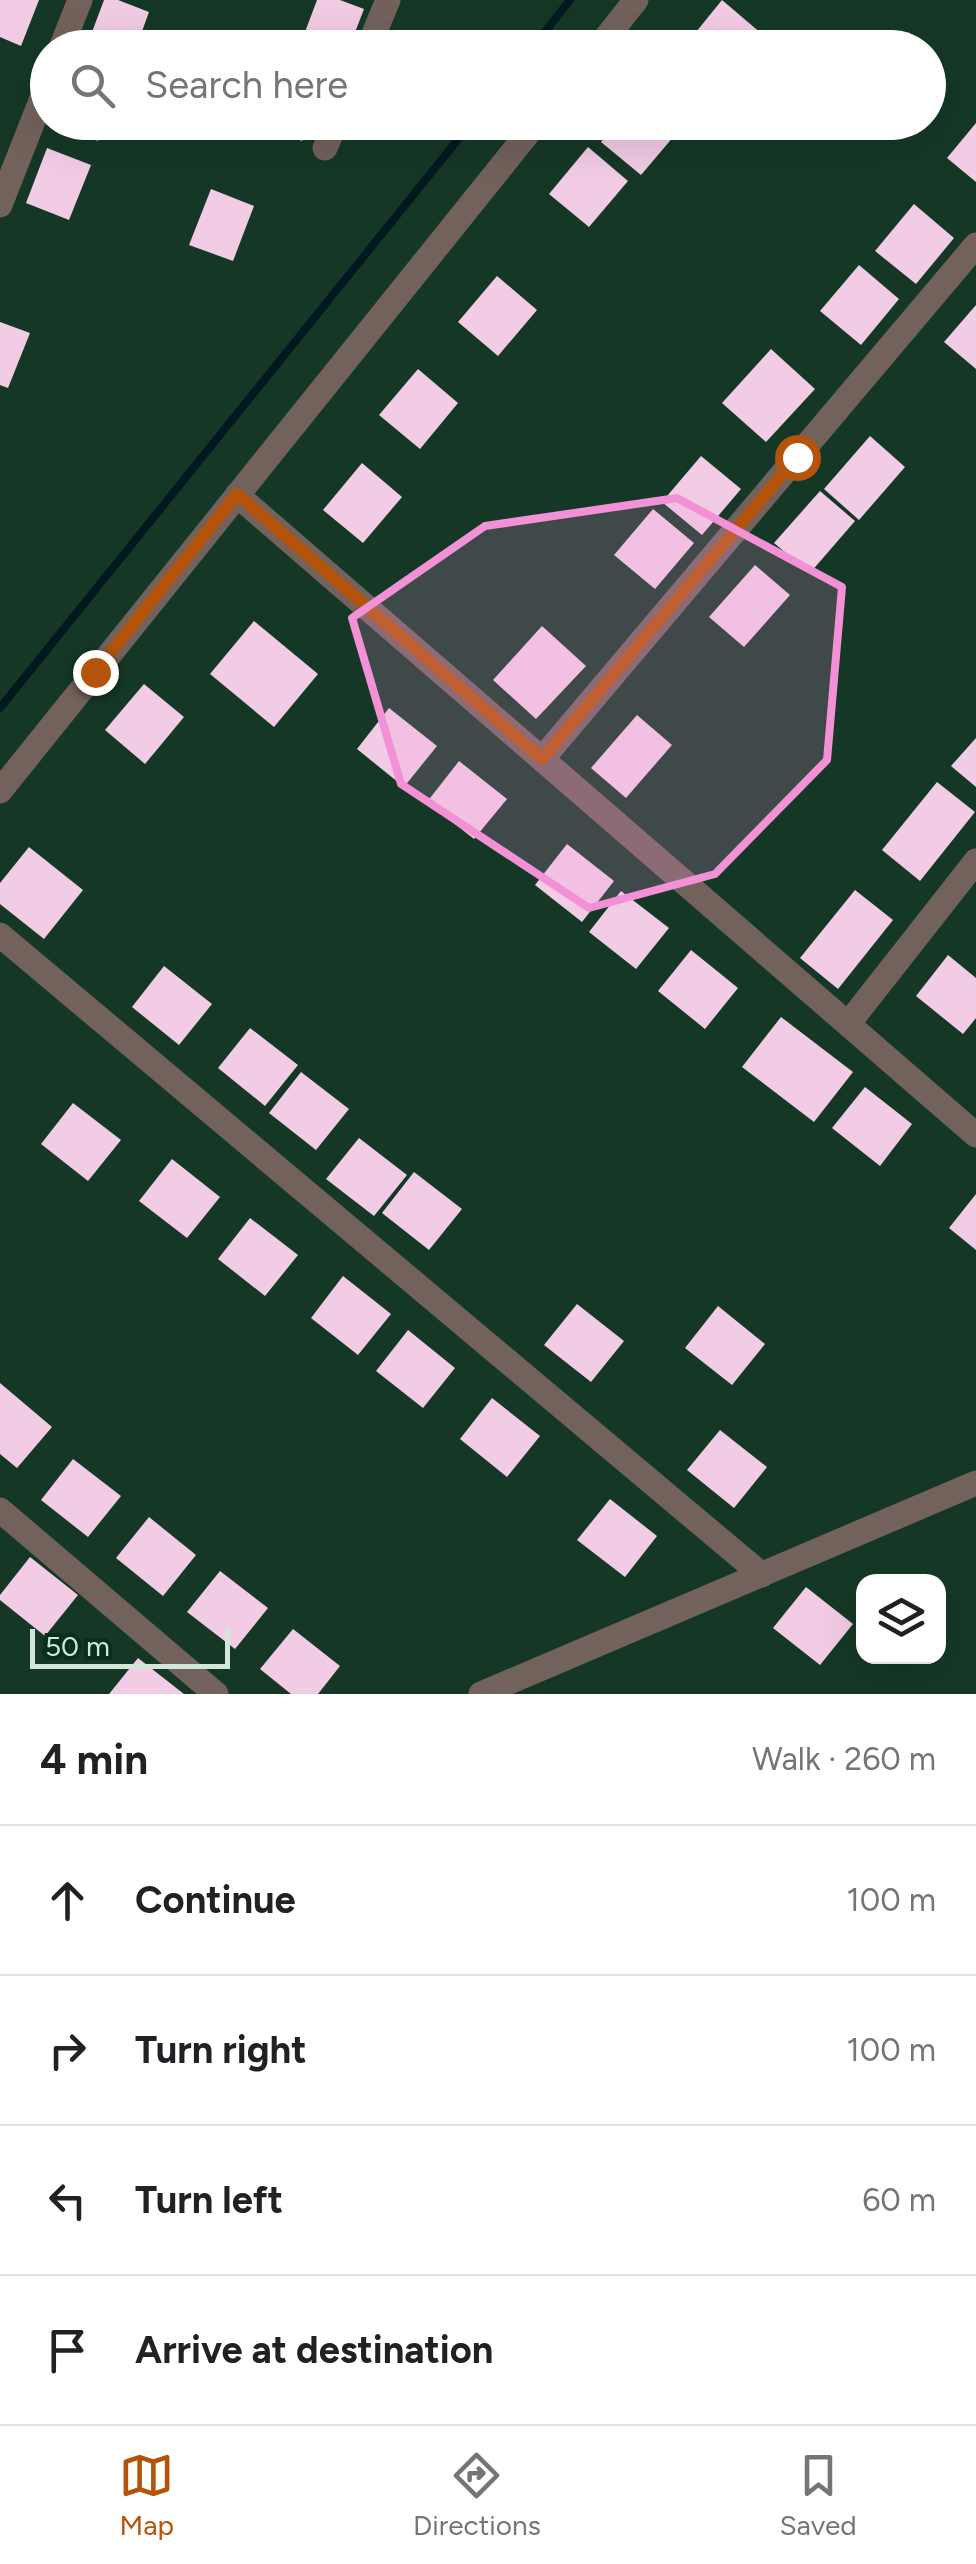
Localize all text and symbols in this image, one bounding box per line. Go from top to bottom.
search box [30,30,946,140]
icon: search [65,58,120,113]
text: Search here [145,62,348,108]
route start [775,435,821,481]
route end [73,650,119,696]
map controls [856,1574,946,1664]
button: layers [856,1574,946,1664]
scale bar [30,1624,230,1668]
text: 50 m [45,1629,110,1663]
text: 4 min [40,1734,148,1785]
text: Walk · 260 m [752,1740,936,1778]
icon: ahead [40,1873,95,1928]
text: Continue [135,1877,296,1923]
text: 100 m [847,1881,936,1919]
icon: right [40,2023,95,2078]
text: Turn right [135,2027,307,2073]
text: 100 m [847,2031,936,2069]
icon: left [40,2173,95,2228]
text: Turn left [135,2177,283,2223]
text: 60 m [862,2181,936,2219]
icon: arrive [40,2323,95,2378]
text: Arrive at destination [135,2327,493,2373]
tab: Map [119,2448,174,2542]
tab: Directions [413,2448,541,2542]
tab: Saved [779,2448,857,2542]

